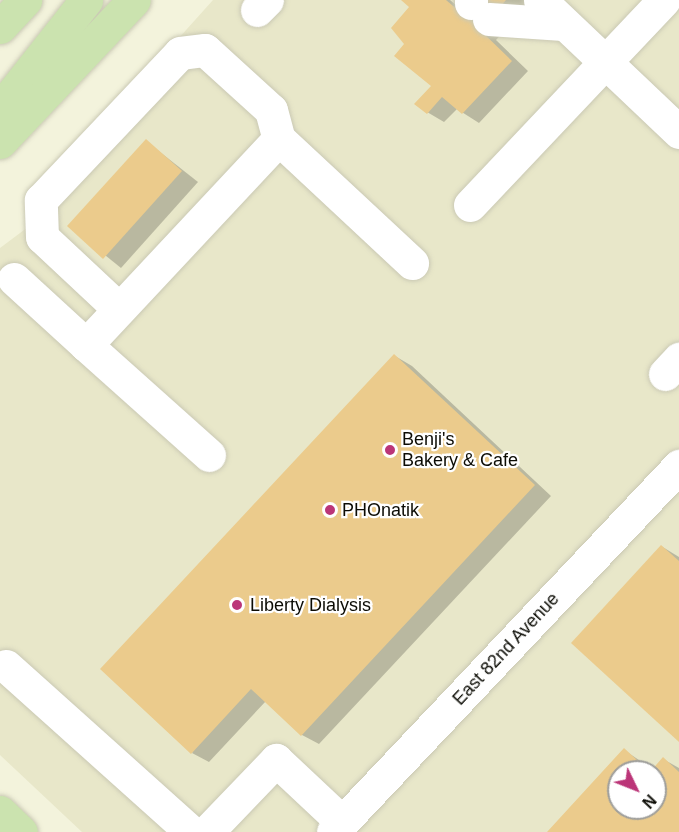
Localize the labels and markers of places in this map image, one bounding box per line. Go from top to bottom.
place label: Benji's Bakery & Cafe [402,429,518,472]
marker: Benji's Bakery & Cafe [383,443,397,457]
place label: PHOnatik [342,499,419,521]
marker: PHOnatik [323,503,337,517]
place label: Liberty Dialysis [250,594,371,616]
marker: Liberty Dialysis [228,596,246,614]

